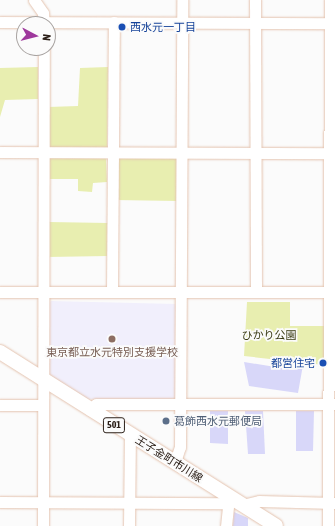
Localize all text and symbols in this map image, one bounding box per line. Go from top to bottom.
north arrow [16,16,56,56]
place label: 西水元一丁目 [130,20,196,34]
marker: 西水元一丁目 [117,22,127,32]
text: N [41,33,53,41]
park label: ひかり公園 [242,328,296,342]
marker: 東京都立水元特別支援学校 [107,334,117,344]
place label: 東京都立水元特別支援学校 [46,345,178,359]
place label: 都営住宅 [271,356,315,370]
marker: 都営住宅 [318,358,328,368]
place label: 葛飾西水元郵便局 [174,414,262,428]
marker: 葛飾西水元郵便局 [161,416,171,426]
road number: 501 [102,417,126,433]
street label: 王子金町市川線 [133,433,205,485]

